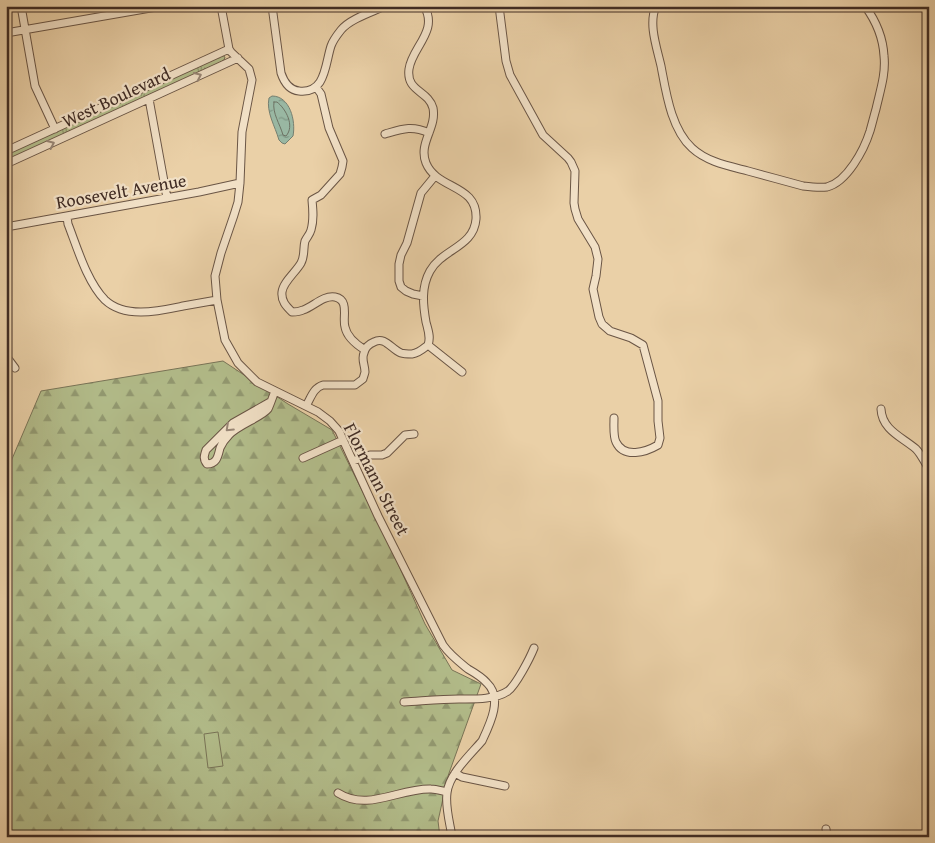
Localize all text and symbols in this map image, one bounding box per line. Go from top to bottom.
street label: West Boulevard [57,60,175,134]
one-way arrow [193,72,202,83]
one-way arrow [45,140,54,150]
street label: Roosevelt Avenue [54,166,188,216]
street label: Flormann Street [337,418,417,541]
one-way arrow [225,422,234,431]

